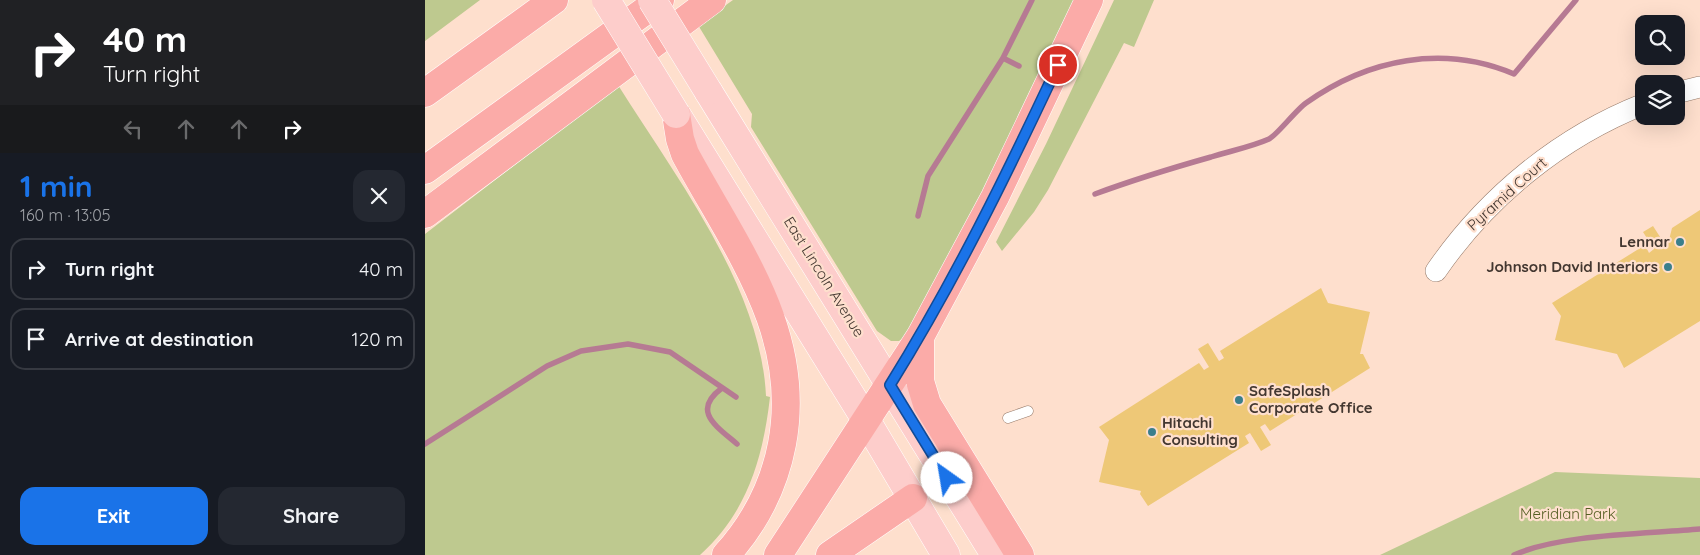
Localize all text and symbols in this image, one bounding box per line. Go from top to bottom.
map controls [1635,15,1685,125]
button: search [1635,15,1685,65]
text: 40 m [103,17,187,61]
icon: right [20,20,85,85]
pin [1037,44,1079,86]
icon: arrive [1044,51,1072,79]
text: Turn right [103,60,200,88]
button: layers [1635,75,1685,125]
icon: left [119,115,147,143]
icon: ahead [172,115,200,143]
icon: ahead [225,115,253,143]
icon: right [278,115,306,143]
street label: Pyramid Court [1463,153,1550,234]
text: 1 min [20,167,93,205]
button: close [353,170,405,222]
text: 160 m · 13:05 [20,205,110,225]
street label: East Lincoln Avenue [780,213,869,340]
place label: Lennar [1619,232,1670,251]
marker: Lennar [1674,236,1686,248]
icon: right [22,255,50,283]
text: Turn right [65,257,154,281]
text: 40 m [359,257,403,281]
place label: Johnson David Interiors [1486,257,1658,276]
marker: Johnson David Interiors [1662,261,1674,273]
icon: arrive [22,325,50,353]
text: Arrive at destination [65,327,254,351]
text: 120 m [352,327,403,351]
place label: SafeSplash Corporate Office [1249,381,1373,417]
marker: SafeSplash Corporate Office [1233,394,1245,406]
place label: Hitachi Consulting [1162,413,1238,449]
marker: Hitachi Consulting [1146,426,1158,438]
position arrow [920,451,972,503]
button: Exit [20,487,208,545]
button: Share [218,487,405,545]
park label: Meridian Park [1520,504,1616,523]

